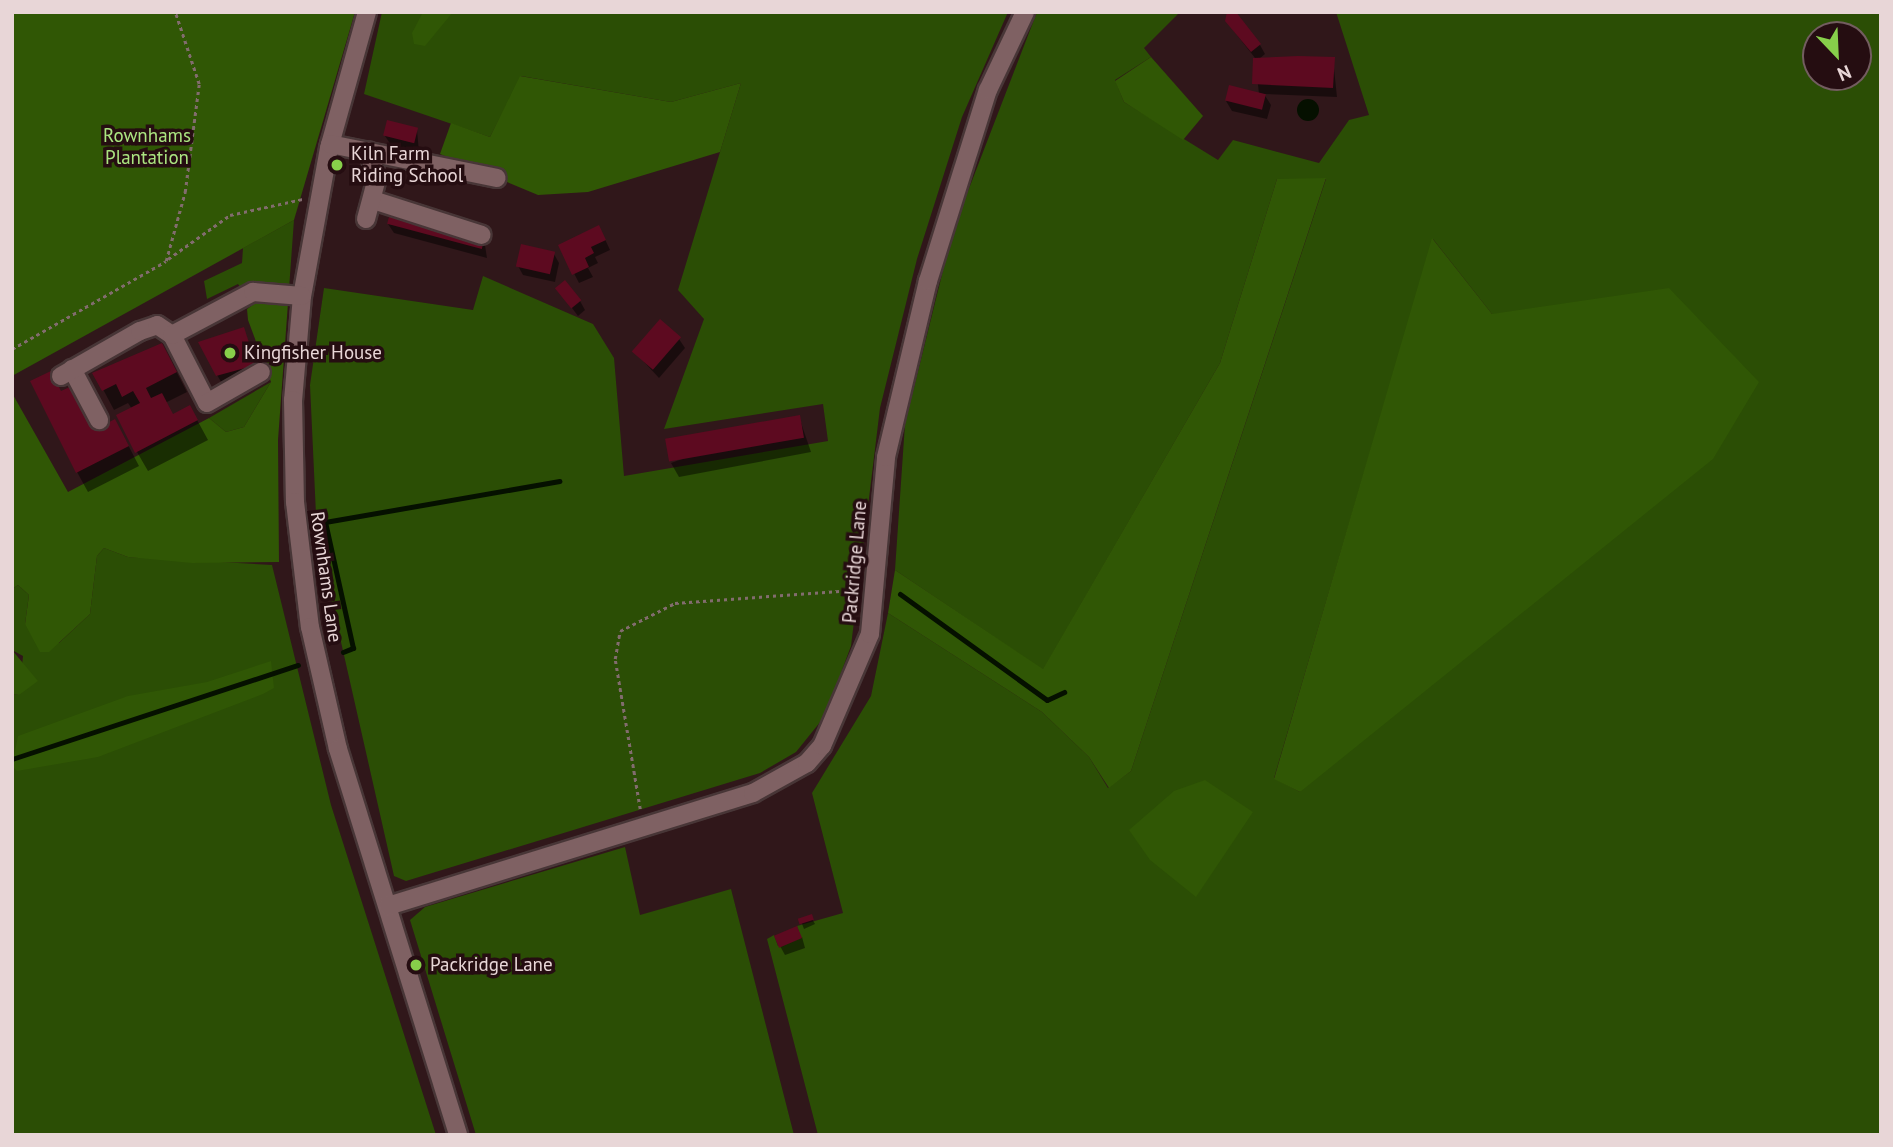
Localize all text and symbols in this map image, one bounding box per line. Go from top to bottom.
north arrow [1802,21,1872,91]
text: N [1834,60,1855,87]
park label: Rownhams Plantation [103,125,191,169]
place label: Kiln Farm Riding School [351,143,463,187]
marker: Kiln Farm Riding School [329,157,345,173]
place label: Kingfisher House [244,342,382,364]
marker: Kingfisher House [222,345,238,361]
street label: Packridge Lane [838,500,872,624]
street label: Rownhams Lane [306,510,346,644]
place label: Packridge Lane [430,954,553,976]
marker: Packridge Lane [408,957,424,973]

